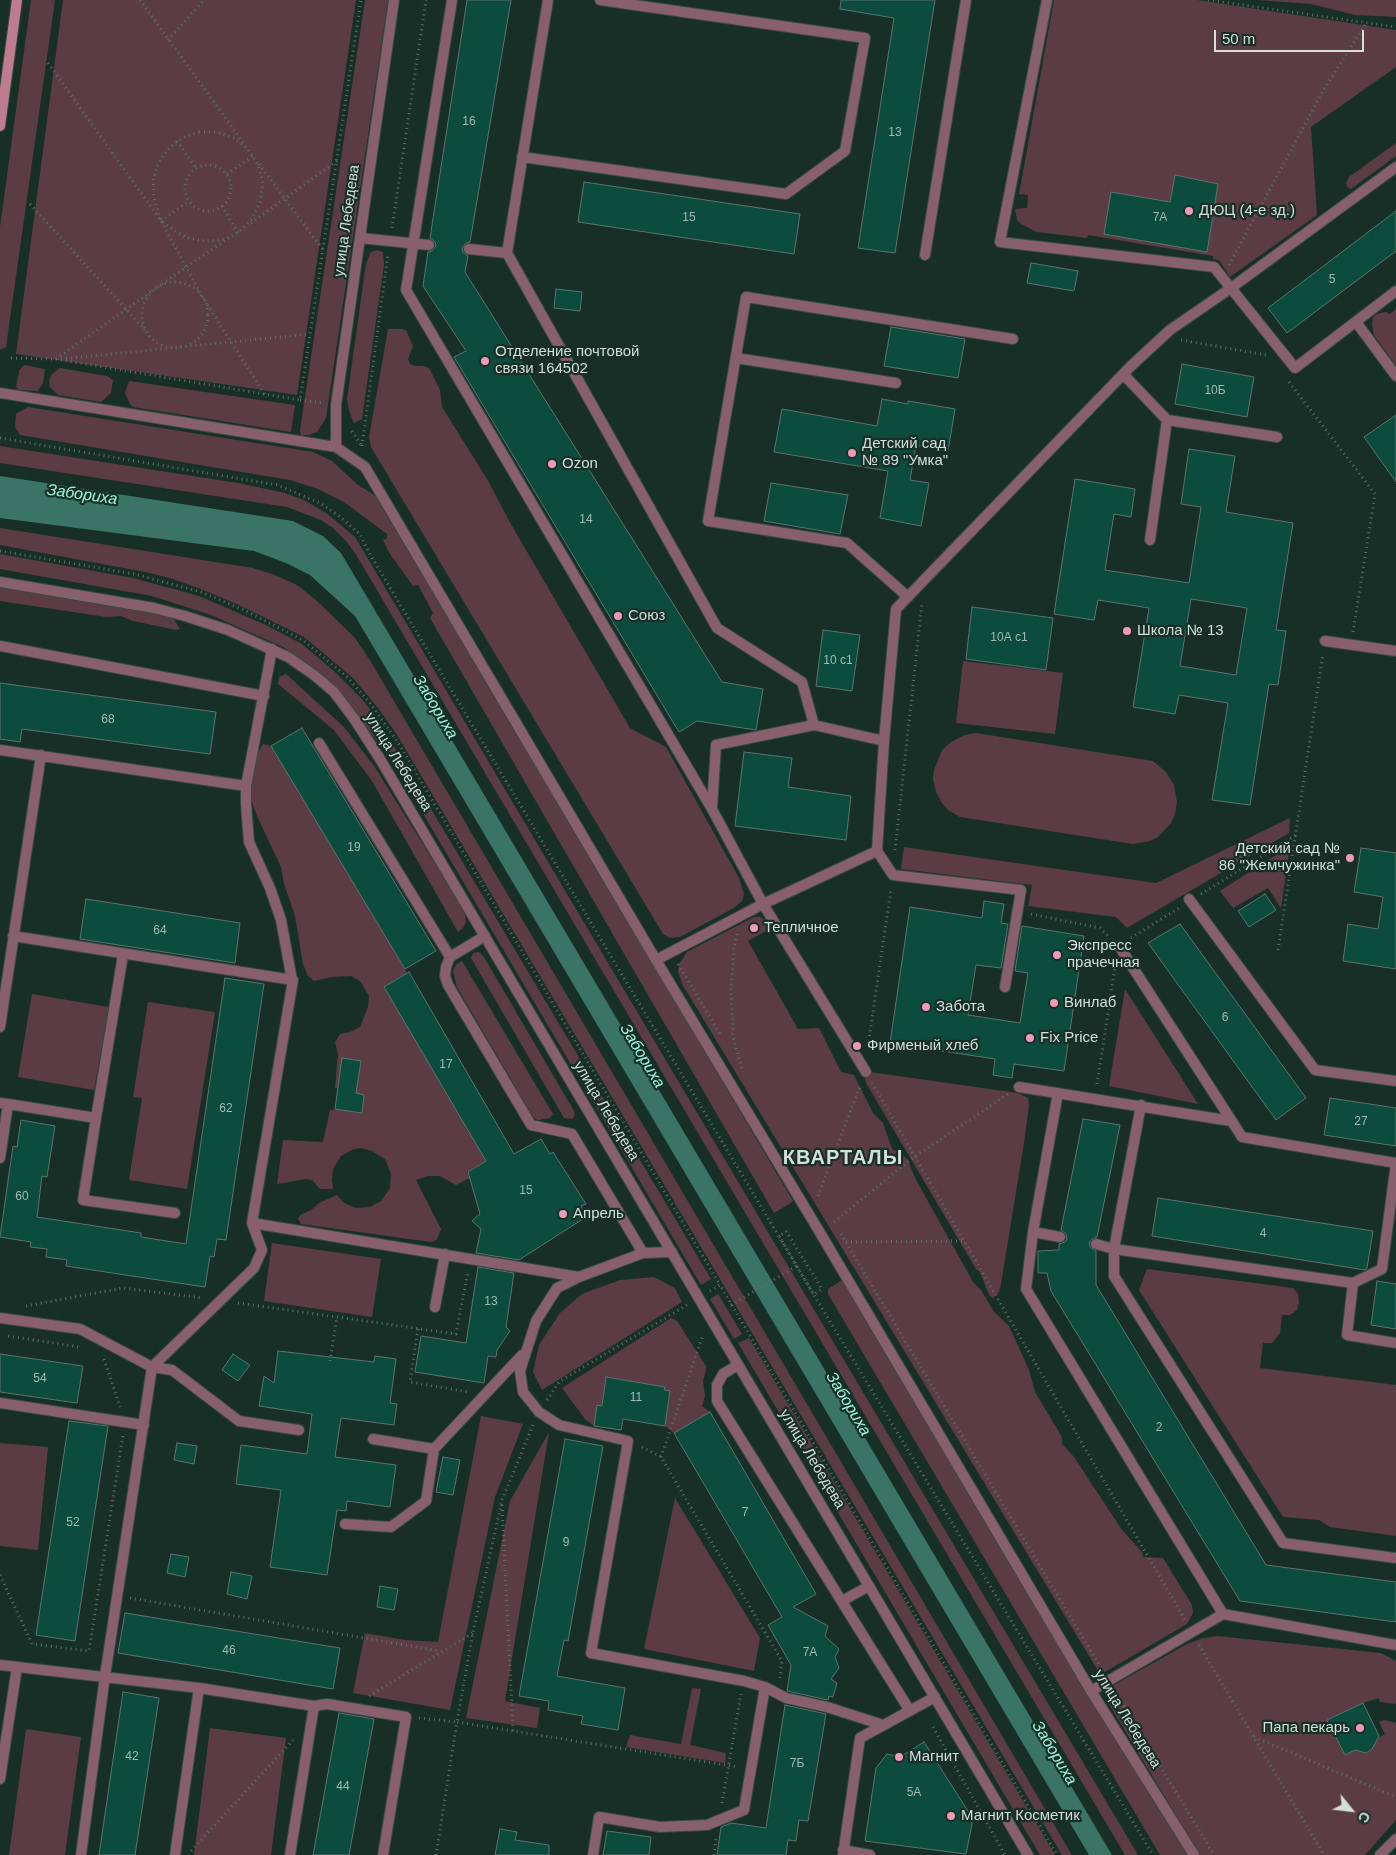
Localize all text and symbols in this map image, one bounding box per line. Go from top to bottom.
scale bar [1216,20,1366,52]
text: 50 m [1222,30,1255,47]
house number: 16 [462,115,476,129]
house number: 13 [888,126,902,140]
street label: улица Лебедева [330,164,364,278]
place label: ДЮЦ (4-е зд.) [1199,202,1295,220]
marker: ДЮЦ (4-е зд.) [1183,205,1195,217]
house number: 15 [682,211,696,225]
house number: 7А [1153,211,1167,225]
house number: 5 [1329,273,1335,287]
place label: Отделение почтовой связи 164502 [495,343,639,378]
marker: Отделение почтовой связи 164502 [479,355,491,367]
house number: 10Б [1204,384,1226,398]
place label: Детский сад № 89 "Умка" [862,435,948,470]
marker: Детский сад № 89 "Умка" [846,447,858,459]
place label: Ozon [562,455,598,473]
marker: Ozon [546,458,558,470]
water label: Забориха [45,481,119,509]
house number: 14 [579,513,593,527]
place label: Союз [628,607,665,625]
marker: Союз [612,610,624,622]
place label: Школа № 13 [1137,622,1224,640]
marker: Школа № 13 [1121,625,1133,637]
house number: 10А с1 [990,631,1028,645]
house number: 10 с1 [823,654,853,668]
water label: Забориха [408,672,462,742]
street label: улица Лебедева [360,709,436,815]
house number: 68 [101,713,115,727]
place label: Детский сад № 86 "Жемчужинка" [1219,840,1340,875]
house number: 19 [347,841,361,855]
marker: Детский сад № 86 "Жемчужинка" [1344,852,1356,864]
place label: Тепличное [764,919,839,937]
marker: Тепличное [748,922,760,934]
house number: 64 [153,924,167,938]
place label: Экспресс прачечная [1067,937,1140,972]
marker: Экспресс прачечная [1051,949,1063,961]
place label: Винлаб [1064,994,1116,1012]
marker: Винлаб [1048,997,1060,1009]
place label: Забота [936,998,985,1016]
marker: Забота [920,1001,932,1013]
house number: 6 [1222,1011,1228,1025]
water label: Забориха [615,1021,669,1091]
place label: Fix Price [1040,1029,1098,1047]
marker: Fix Price [1024,1032,1036,1044]
place label: Фирменый хлеб [867,1037,978,1055]
marker: Фирменый хлеб [851,1040,863,1052]
house number: 17 [439,1058,453,1072]
street label: улица Лебедева [569,1058,643,1164]
house number: 62 [219,1102,233,1116]
house number: 27 [1354,1115,1368,1129]
district label: КВАРТАЛЫ [782,1146,904,1170]
house number: 15 [519,1184,533,1198]
house number: 60 [15,1190,29,1204]
place label: Апрель [573,1205,624,1223]
marker: Апрель [557,1208,569,1220]
house number: 4 [1260,1227,1266,1241]
house number: 13 [484,1295,498,1309]
water label: Забориха [821,1369,875,1439]
house number: 54 [33,1372,47,1386]
house number: 11 [630,1391,642,1405]
street label: улица Лебедева [775,1406,849,1512]
house number: 2 [1156,1421,1162,1435]
house number: 7 [742,1506,748,1520]
house number: 52 [66,1516,80,1530]
house number: 9 [563,1536,569,1550]
house number: 46 [222,1644,236,1658]
house number: 7А [803,1646,817,1660]
street label: улица Лебедева [1089,1666,1165,1772]
water label: Забориха [1027,1718,1081,1788]
place label: Папа пекарь [1262,1719,1350,1737]
marker: Папа пекарь [1354,1722,1366,1734]
place label: Магнит [909,1748,959,1766]
house number: 42 [125,1750,139,1764]
marker: Магнит [893,1751,905,1763]
house number: 7Б [790,1757,804,1771]
house number: 44 [336,1780,350,1794]
north arrow [1326,1785,1376,1835]
house number: 5А [907,1786,921,1800]
place label: Магнит Косметик [961,1807,1080,1825]
text: С [1355,1809,1374,1826]
marker: Магнит Косметик [945,1810,957,1822]

